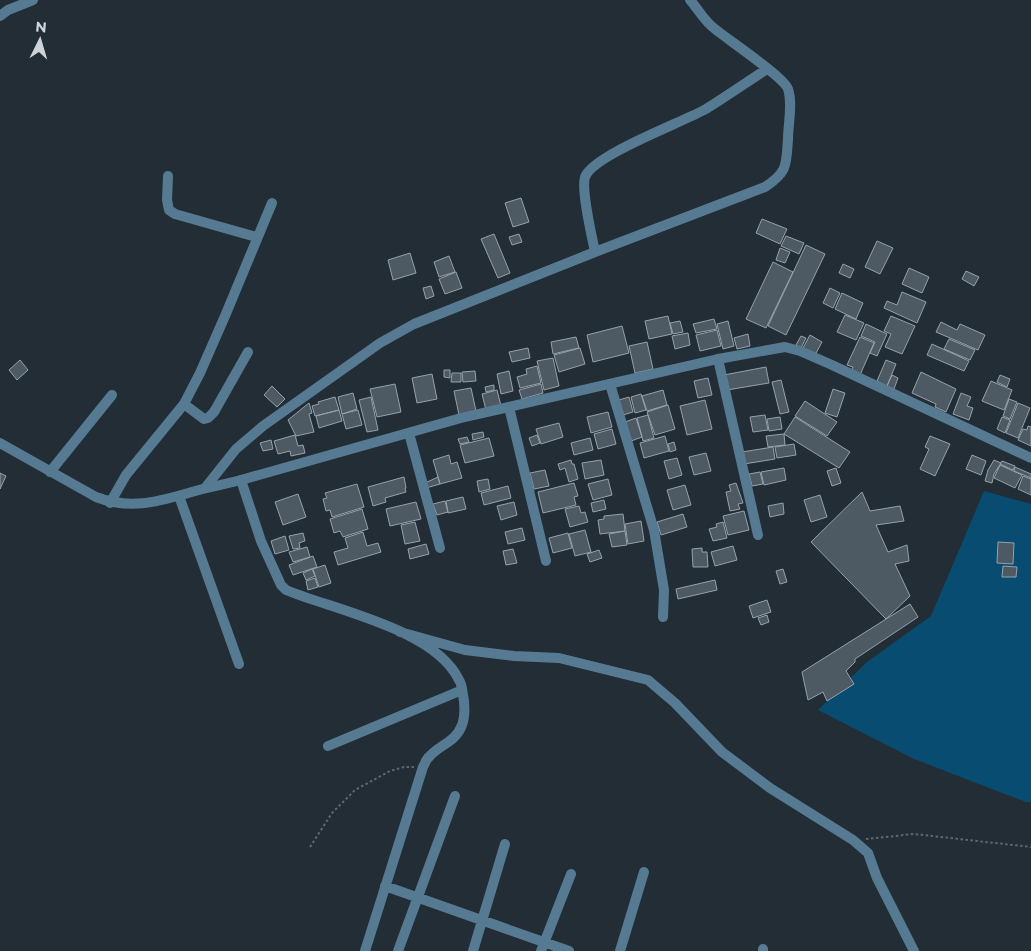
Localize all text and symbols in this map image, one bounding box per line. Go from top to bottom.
north arrow [15,15,65,65]
text: N [35,18,48,37]

